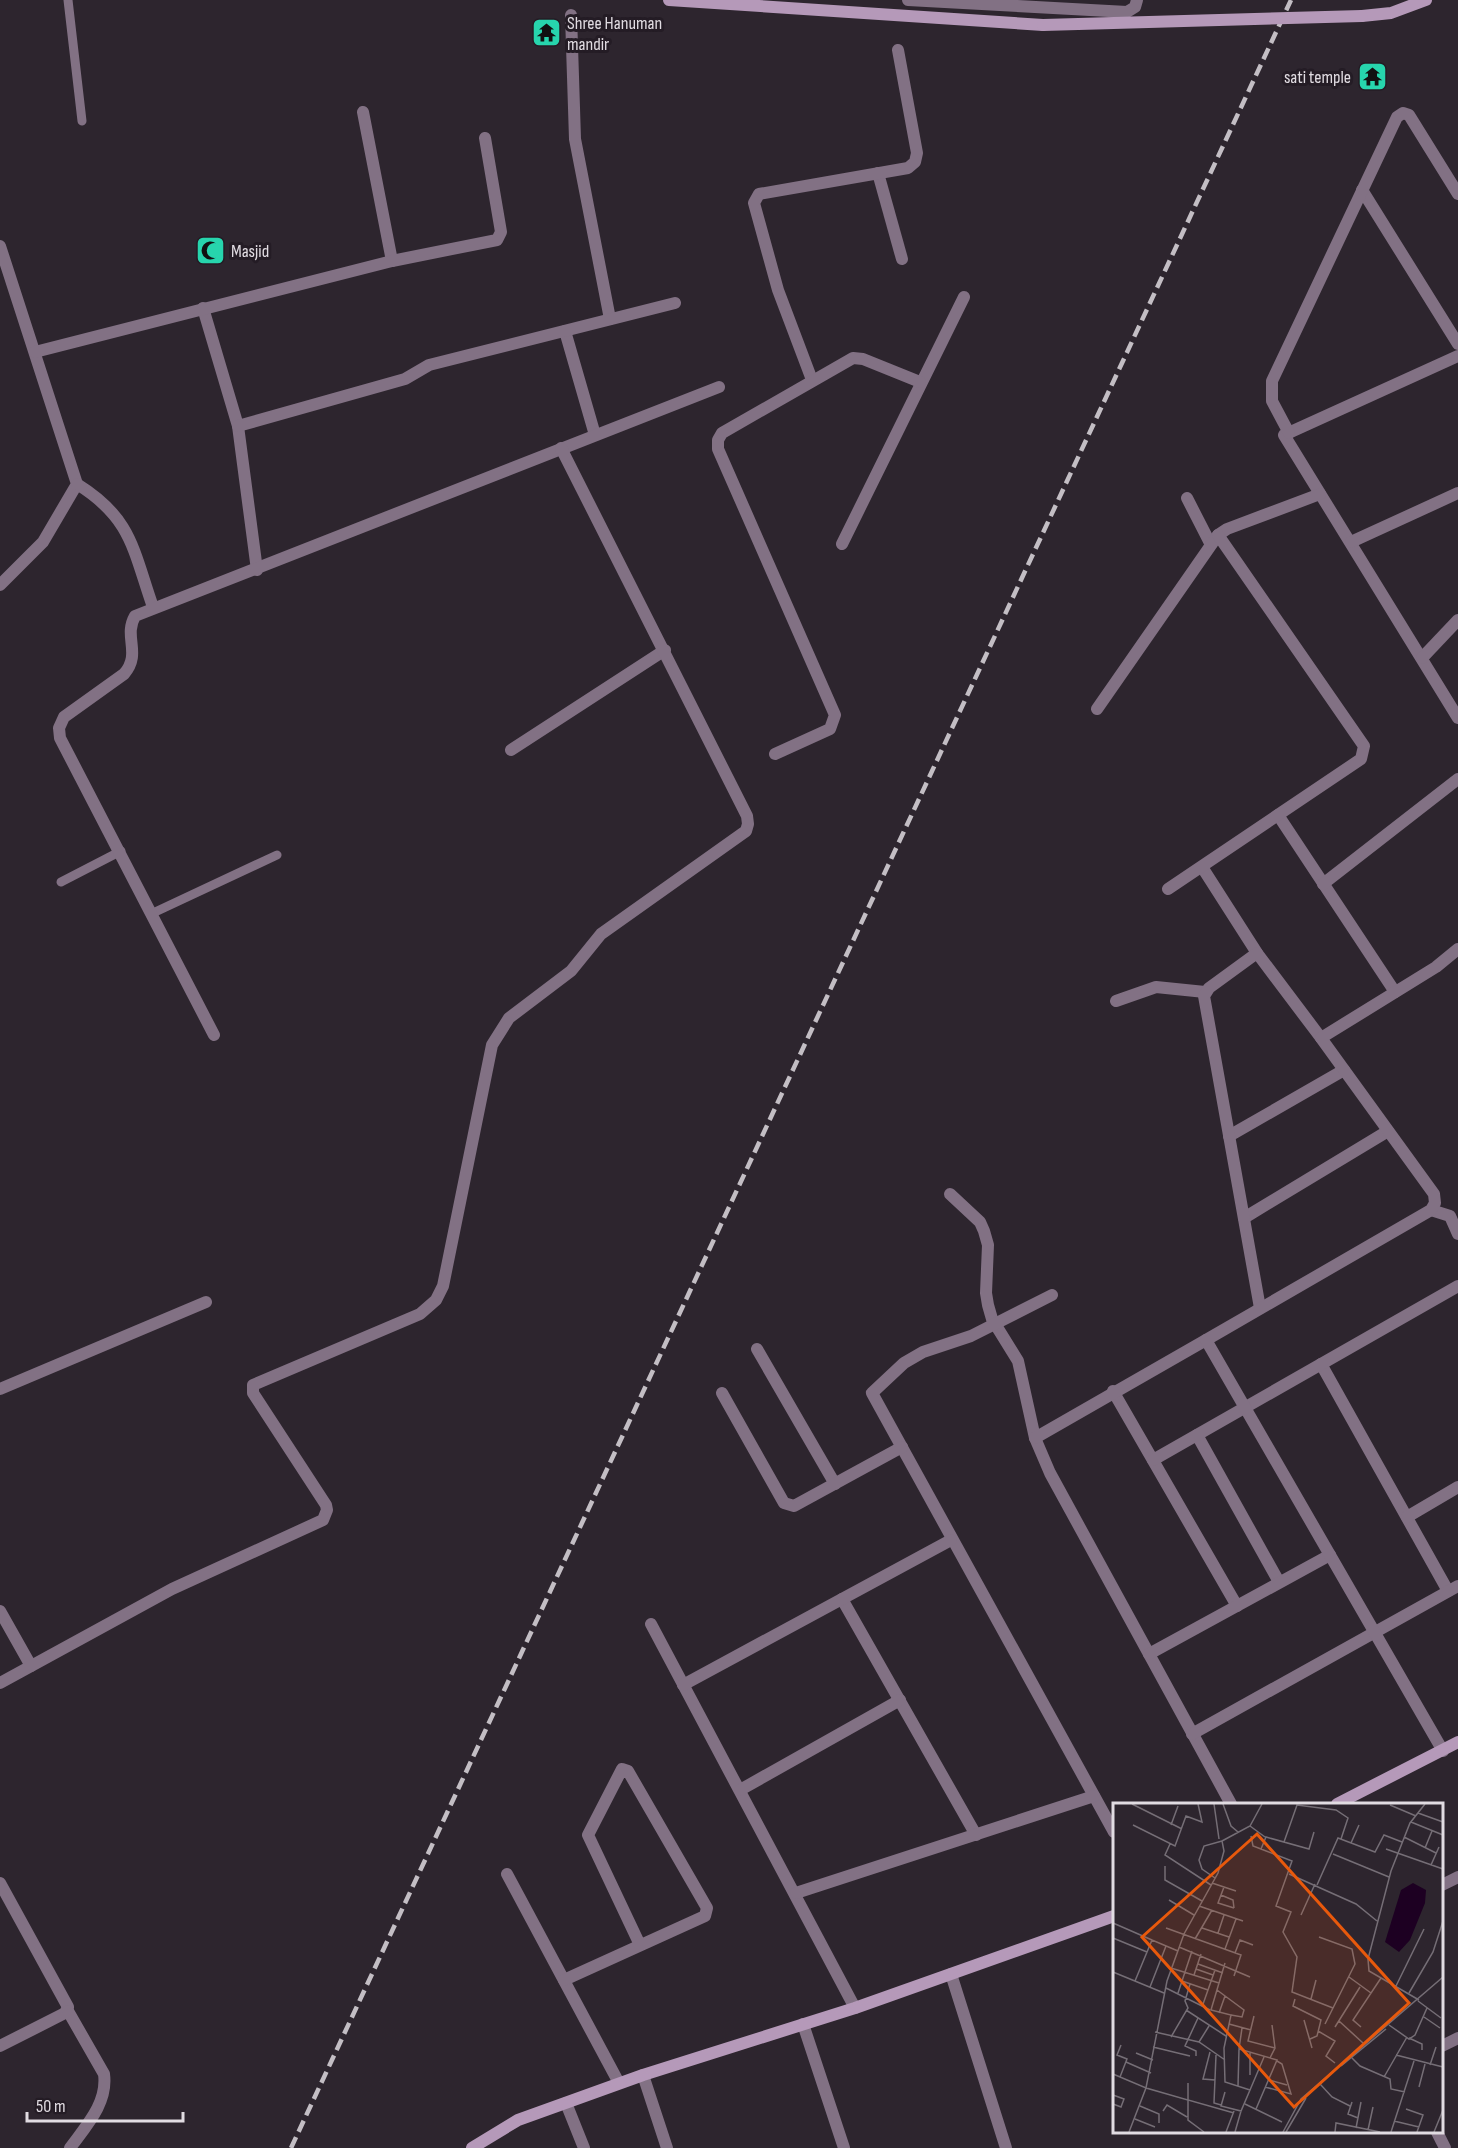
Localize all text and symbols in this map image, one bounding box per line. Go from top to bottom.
place label: Shree Hanuman mandir [567,13,662,55]
temple icon: Shree Hanuman mandir [530,17,562,49]
temple icon: sati temple [1356,61,1388,93]
place label: sati temple [1284,67,1351,88]
mosque icon: Masjid [194,235,226,267]
place label: Masjid [231,241,269,262]
inset map [1113,1803,1443,2133]
scale bar [27,2085,183,2123]
text: 50 m [36,2096,66,2117]

